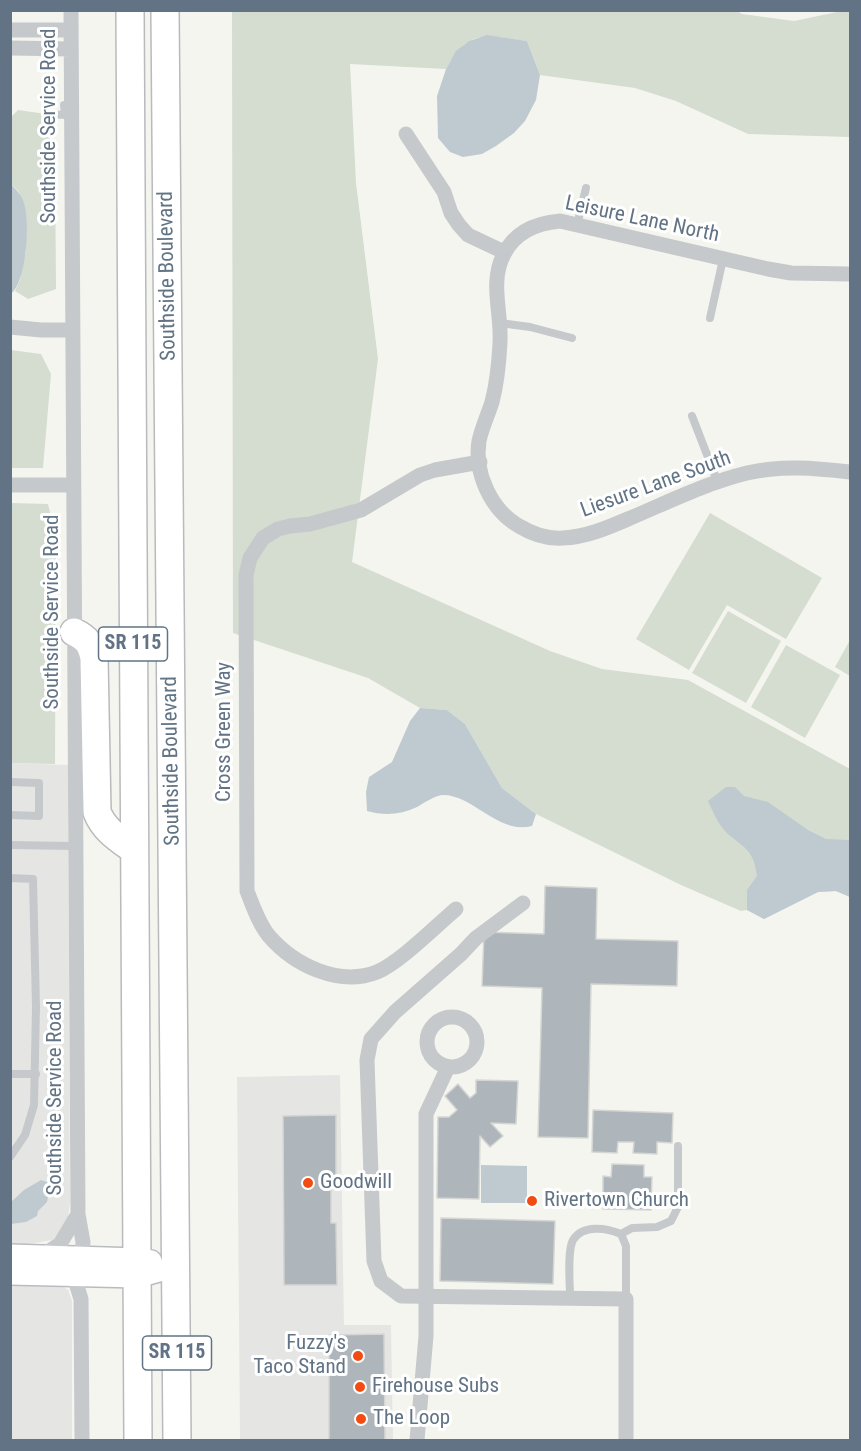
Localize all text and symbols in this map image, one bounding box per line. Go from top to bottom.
street label: Southside Service Road [37,28,63,224]
street label: Southside Boulevard [154,191,182,361]
street label: Leisure Lane North [563,191,721,249]
street label: Liesure Lane South [577,446,735,524]
street label: Southside Service Road [40,514,66,710]
road number: SR 115 [98,627,168,661]
street label: Cross Green Way [212,662,238,802]
street label: Southside Boulevard [158,676,186,846]
street label: Southside Service Road [43,1000,69,1196]
place label: Goodwill [320,1170,392,1196]
marker: Goodwill [301,1176,315,1190]
place label: Rivertown Church [544,1188,689,1214]
marker: Rivertown Church [525,1194,539,1208]
place label: Fuzzy's Taco Stand [253,1331,346,1381]
road number: SR 115 [142,1336,212,1370]
marker: Fuzzy's Taco Stand [351,1349,365,1363]
place label: Firehouse Subs [372,1374,499,1400]
marker: Firehouse Subs [353,1380,367,1394]
place label: The Loop [373,1406,450,1432]
marker: The Loop [354,1412,368,1426]

